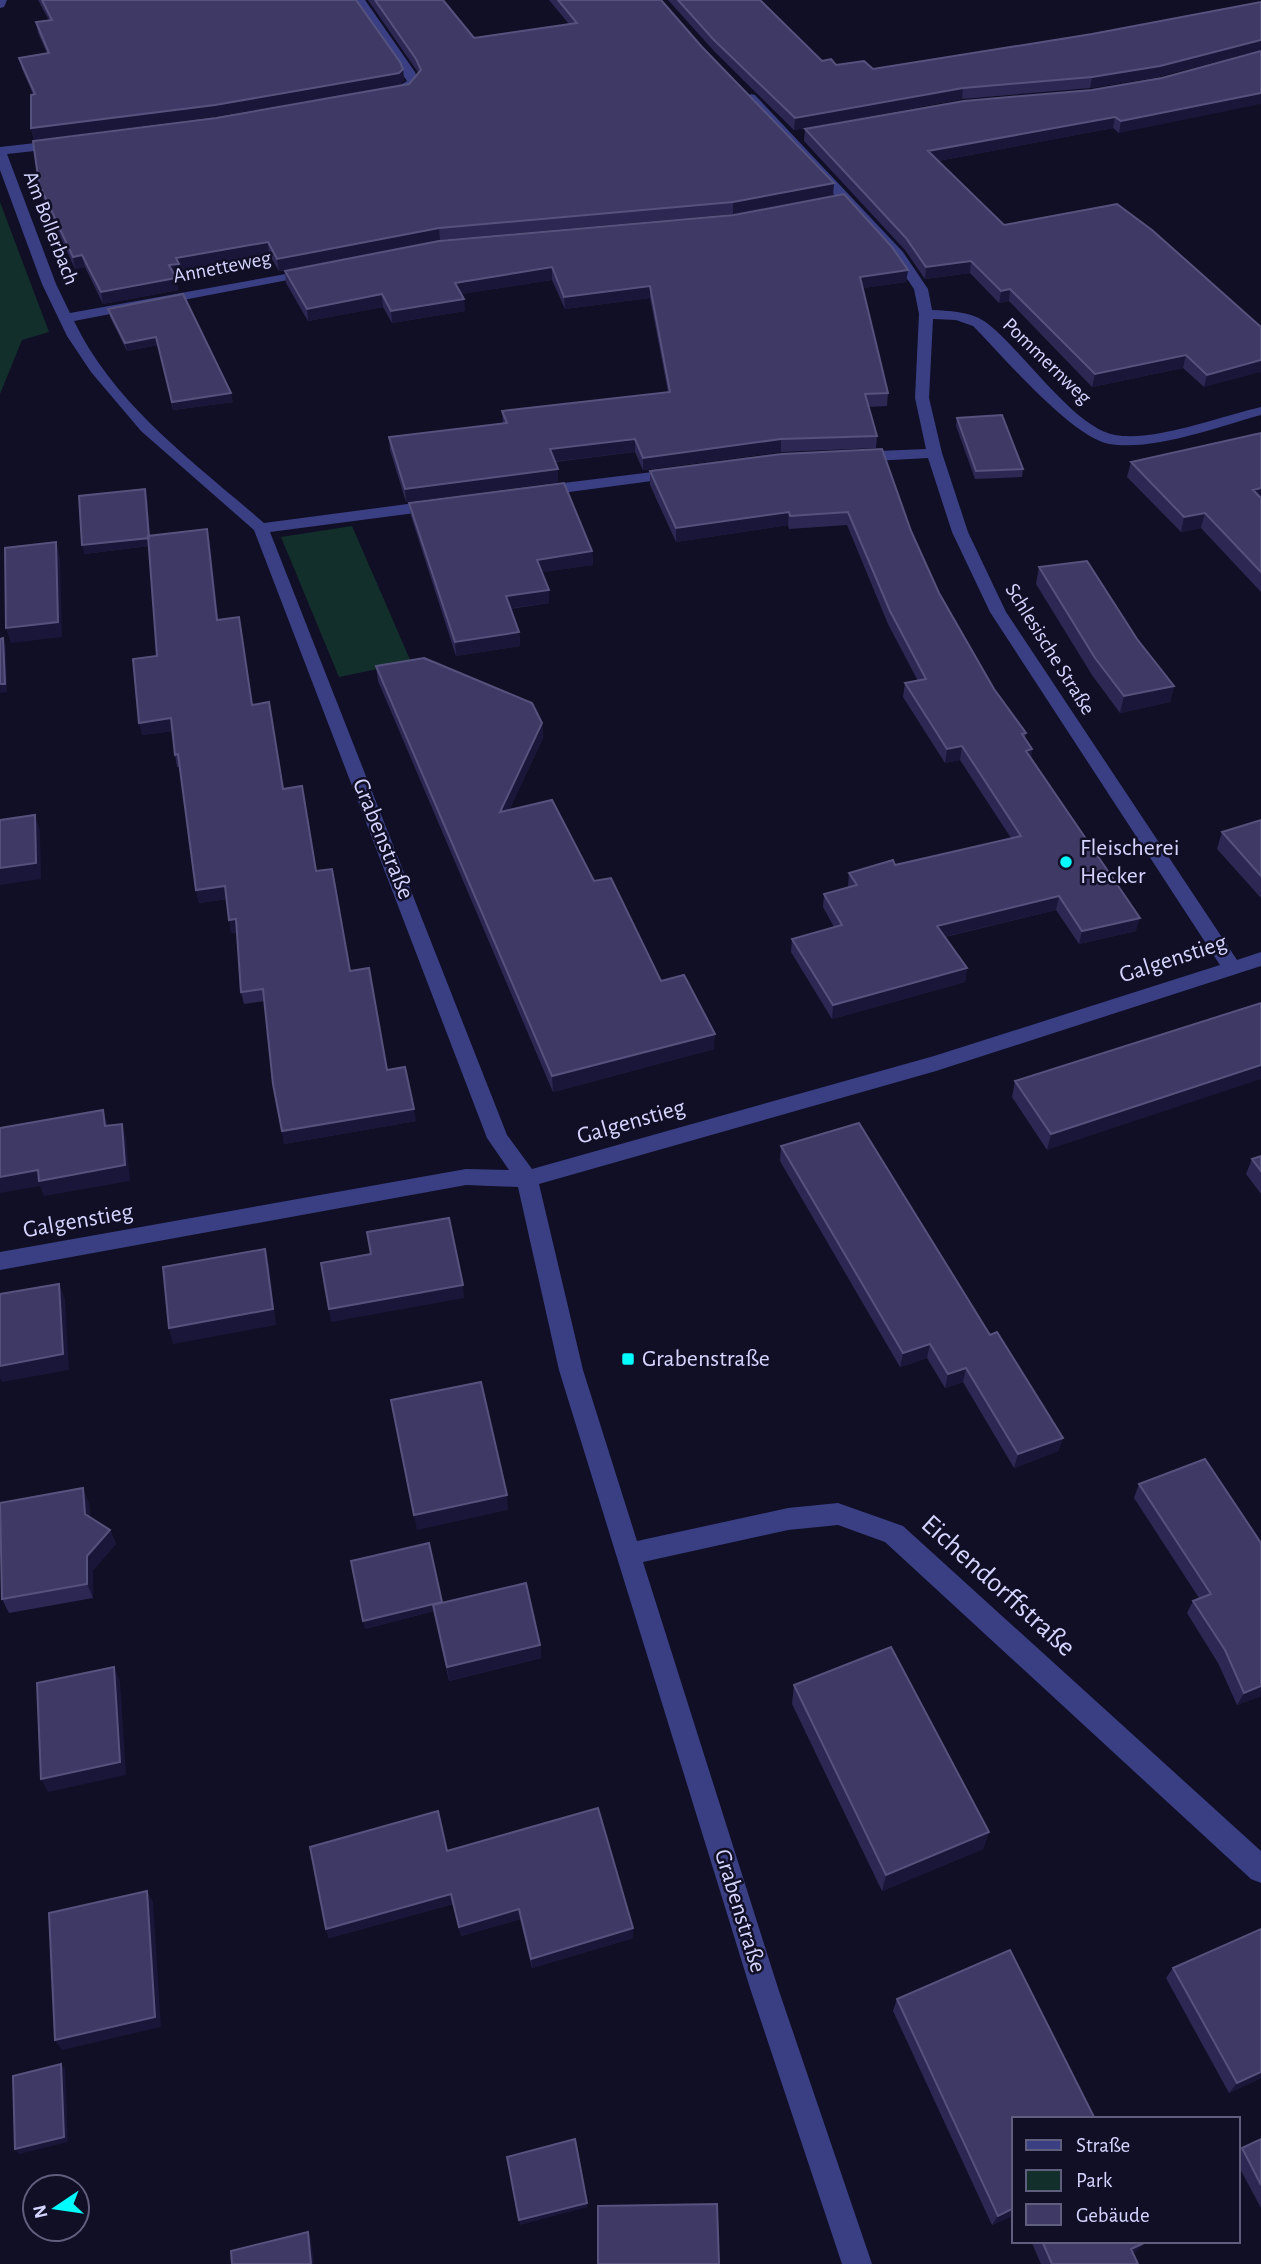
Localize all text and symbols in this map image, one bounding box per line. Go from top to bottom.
street label: Am Bollerbach [20,168,82,288]
street label: Annetteweg [171,247,274,287]
street label: Pommernweg [999,314,1096,409]
street label: Schlesische Straße [1001,580,1099,718]
street label: Grabenstraße [348,775,418,903]
place label: Fleischerei Hecker [1080,836,1179,888]
marker: Fleischerei Hecker [1058,854,1074,870]
street label: Galgenstieg [1116,930,1230,988]
street label: Galgenstieg [574,1095,688,1149]
street label: Galgenstieg [21,1199,135,1242]
place label: Grabenstraße [642,1347,770,1371]
marker: Grabenstraße [620,1351,636,1367]
street label: Eichendorffstraße [916,1510,1080,1662]
street label: Grabenstraße [710,1846,770,1976]
legend [1012,2117,1240,2243]
text: Straße [1076,2135,1130,2156]
text: Park [1076,2170,1113,2191]
north arrow [21,2173,91,2243]
text: N [30,2203,52,2220]
text: Gebäude [1076,2205,1150,2226]

